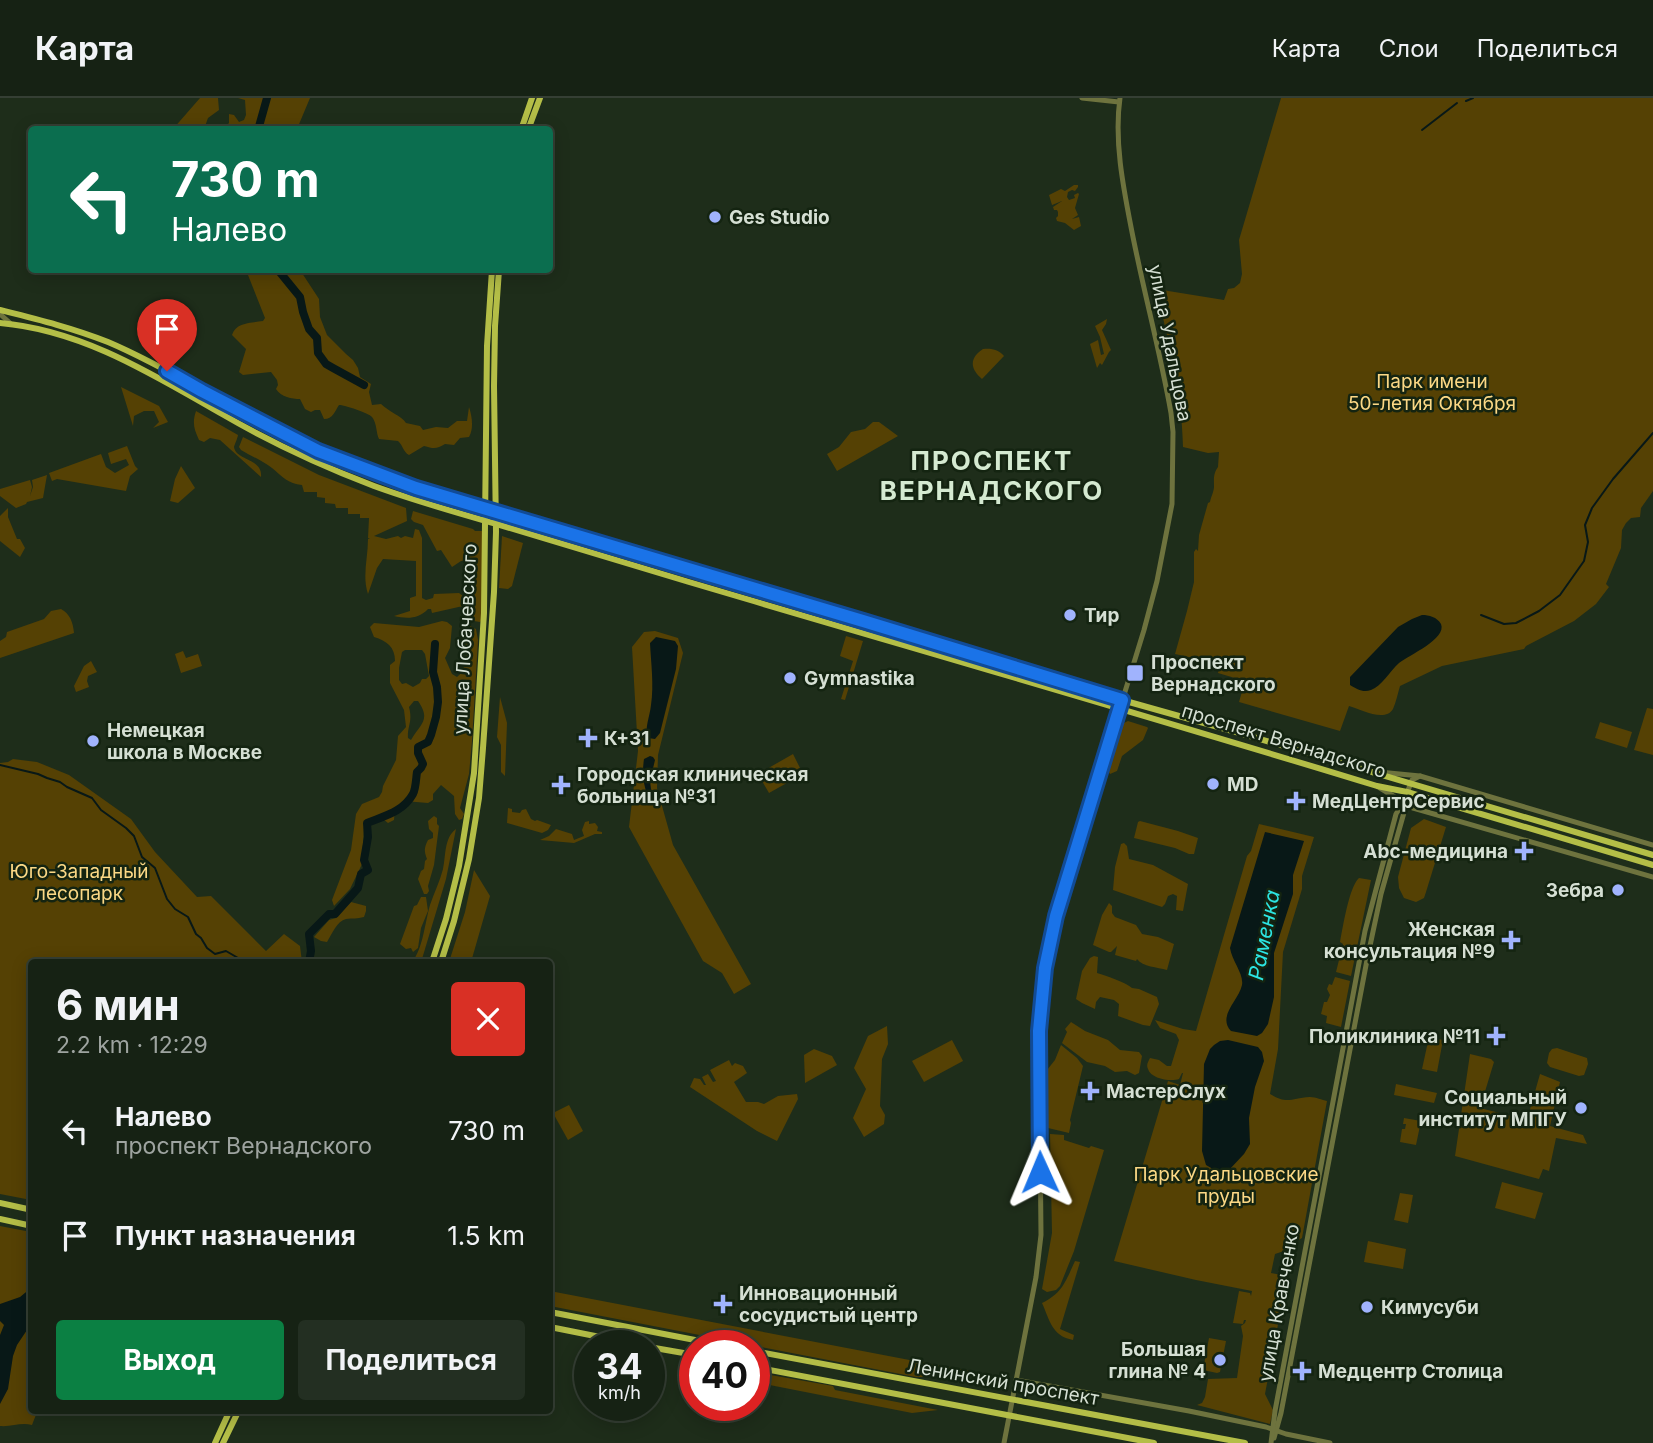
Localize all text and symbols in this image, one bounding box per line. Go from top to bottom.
text: Карта [35,28,134,68]
text: Карта [1272,34,1341,63]
text: Слои [1379,34,1439,63]
text: Поделиться [1477,34,1618,63]
text: 730 m [171,150,320,209]
icon: left [56,154,147,245]
place label: Ges Studio [729,206,830,229]
marker: Ges Studio [707,209,723,225]
text: Налево [171,210,287,249]
street label: улица Удальцова [1143,262,1197,424]
pin [137,299,197,371]
icon: arrive [148,310,186,348]
park label: Парк имени 50-летия Октября [1348,370,1516,415]
district label: ПРОСПЕКТ ВЕРНАДСКОГО [880,445,1104,506]
street label: улица Лобачевского [449,543,481,735]
place label: Тир [1084,604,1119,627]
marker: Тир [1062,607,1078,623]
place label: Проспект Вернадского [1151,651,1276,696]
marker: Проспект Вернадского [1125,663,1145,683]
place label: Gymnastika [804,667,915,690]
marker: Gymnastika [782,670,798,686]
street label: проспект Вернадского [1179,699,1389,783]
place label: Немецкая школа в Москве [107,719,262,764]
place label: К+31 [604,727,649,750]
marker: К+31 [578,728,598,748]
marker: Немецкая школа в Москве [85,733,101,749]
place label: Городская клиническая больница №31 [577,763,808,808]
place label: MD [1227,773,1258,796]
marker: Городская клиническая больница №31 [551,775,571,795]
marker: MD [1205,776,1221,792]
place label: МедЦентрСервис [1312,790,1485,813]
marker: МедЦентрСервис [1286,791,1306,811]
place label: Abc-медицина [1363,840,1508,863]
marker: Abc-медицина [1514,841,1534,861]
park label: Юго-Западный лесопарк [9,860,149,905]
place label: Зебра [1546,879,1604,902]
marker: Зебра [1610,882,1626,898]
water label: Раменка [1243,888,1285,982]
place label: Женская консультация №9 [1324,918,1495,963]
marker: Женская консультация №9 [1501,930,1521,950]
text: 6 мин [56,979,180,1030]
button: close [451,982,525,1056]
place label: Поликлиника №11 [1309,1025,1480,1048]
marker: Поликлиника №11 [1486,1026,1506,1046]
text: 2.2 km · 12:29 [56,1031,208,1059]
place label: МастерСлух [1106,1080,1226,1103]
marker: МастерСлух [1080,1081,1100,1101]
place label: Социальный институт МПГУ [1418,1086,1567,1131]
marker: Социальный институт МПГУ [1573,1100,1589,1116]
text: Налево [115,1101,212,1132]
icon: left [56,1112,94,1150]
text: 730 m [448,1115,525,1146]
text: проспект Вернадского [115,1132,372,1160]
position arrow [1003,1135,1077,1209]
park label: Парк Удальцовские пруды [1133,1163,1319,1208]
icon: arrive [56,1217,94,1255]
text: Пункт назначения [115,1220,356,1251]
text: 1.5 km [447,1220,525,1251]
street label: улица Кравченко [1254,1222,1304,1384]
place label: Инновационный сосудистый центр [739,1282,918,1327]
marker: Инновационный сосудистый центр [713,1294,733,1314]
place label: Кимусуби [1381,1296,1479,1319]
marker: Кимусуби [1359,1299,1375,1315]
button: Выход [56,1320,284,1400]
button: Поделиться [298,1320,525,1400]
speed limit sign: 40 [679,1330,770,1421]
place label: Большая глина № 4 [1108,1338,1206,1383]
text: 34 [596,1345,643,1387]
marker: Большая глина № 4 [1212,1352,1228,1368]
street label: Ленинский проспект [905,1354,1101,1410]
place label: Медцентр Столица [1318,1360,1503,1383]
marker: Медцентр Столица [1292,1361,1312,1381]
text: km/h [598,1382,641,1403]

